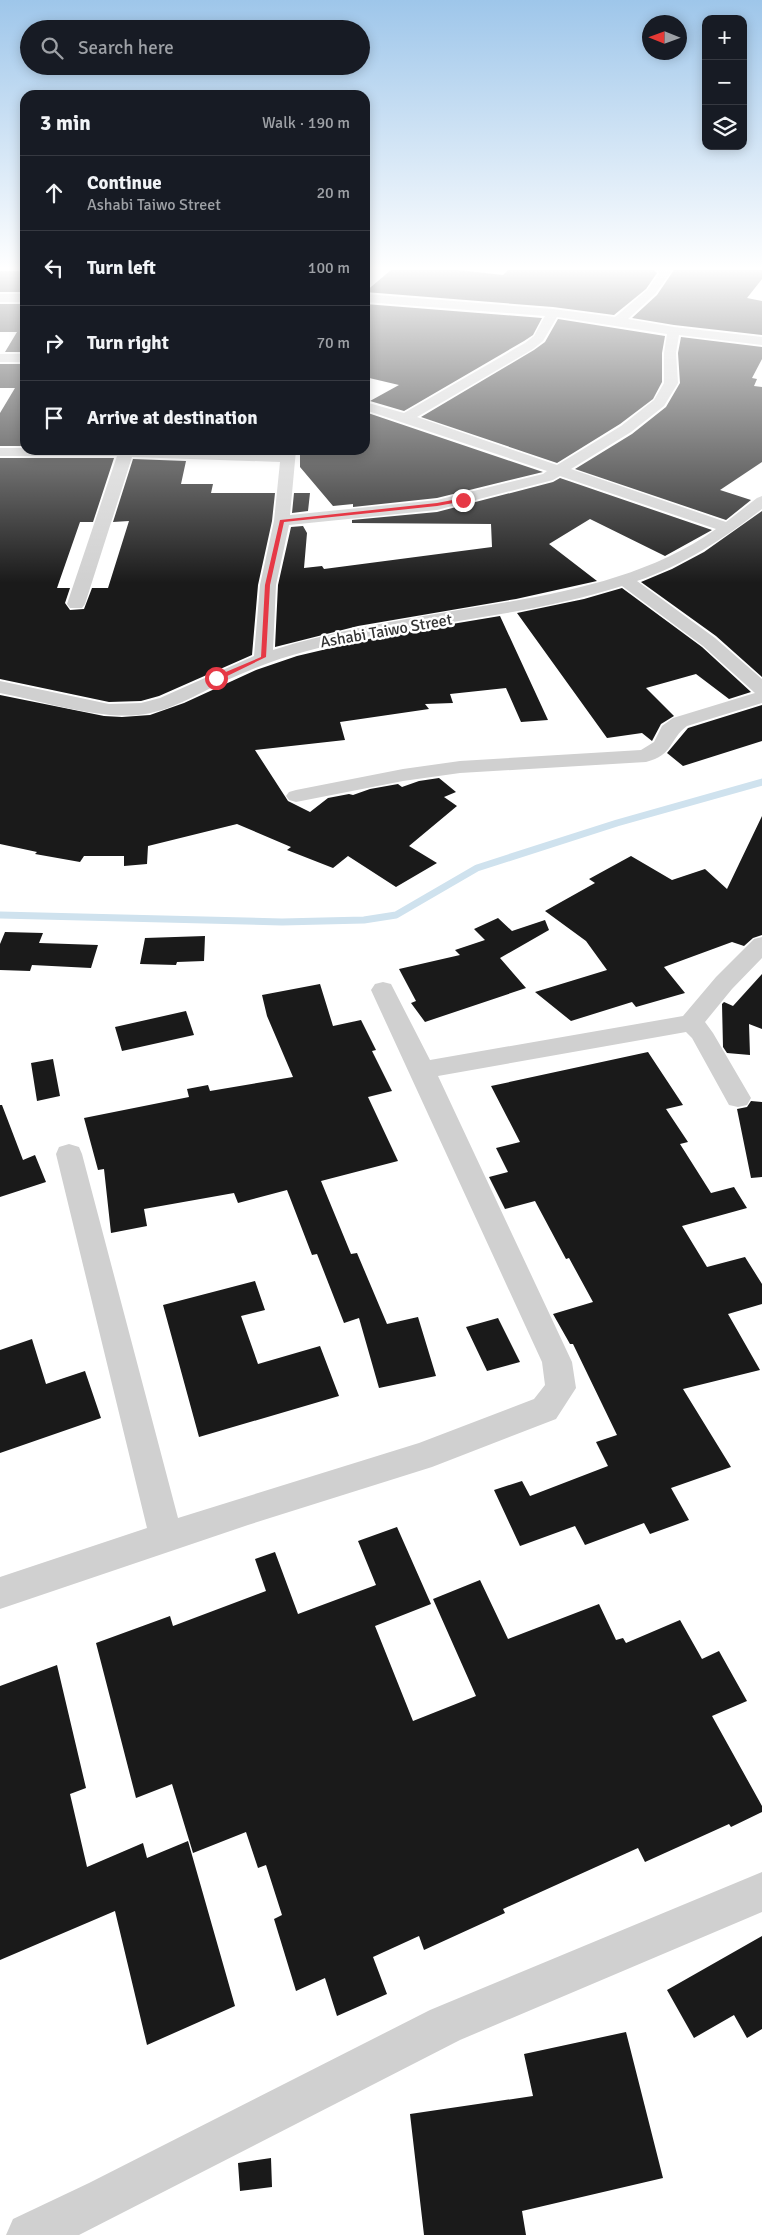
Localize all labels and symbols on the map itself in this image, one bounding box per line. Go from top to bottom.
north arrow [642,15,687,60]
route end [452,489,475,512]
street label: Ashabi Taiwo Street [319,609,454,652]
route start [205,667,228,690]

